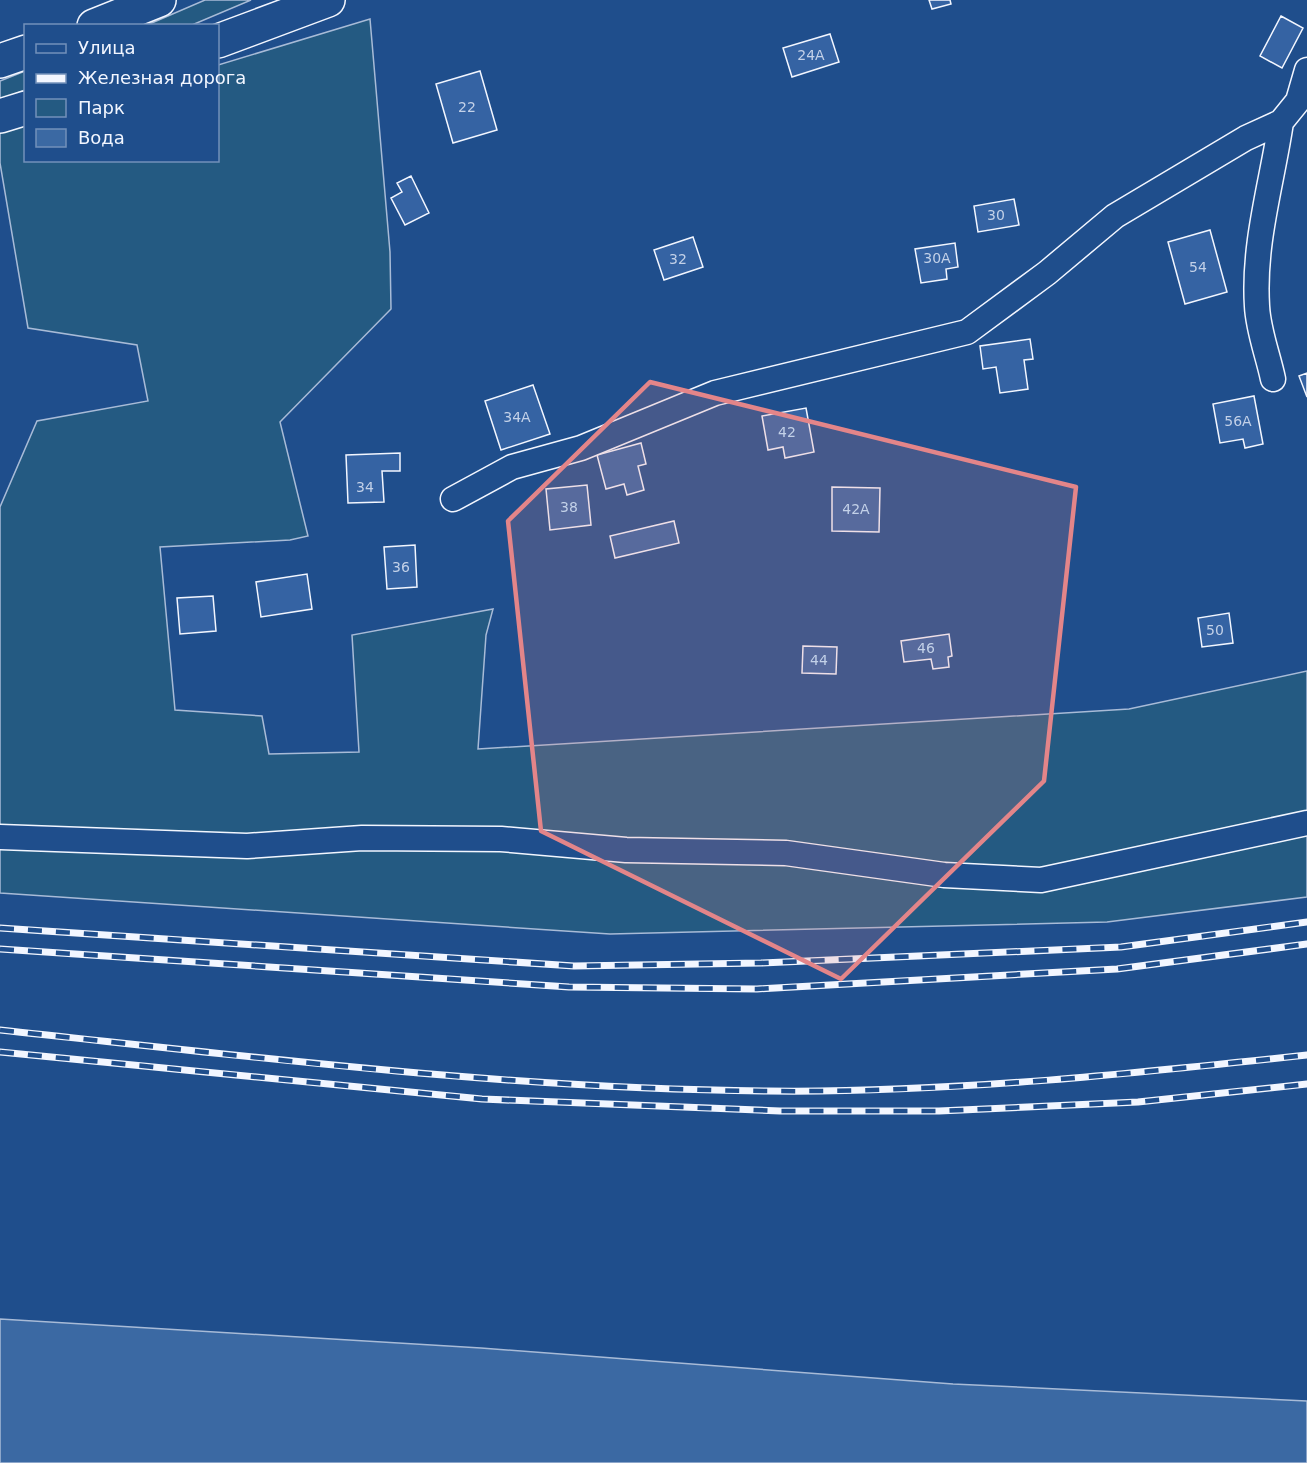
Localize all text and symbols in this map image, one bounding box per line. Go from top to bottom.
legend [24,24,219,162]
text: Улица [78,37,135,58]
house number: 24А [797,47,825,63]
text: Железная дорога [78,67,246,88]
text: Парк [78,97,125,118]
house number: 22 [458,99,476,115]
text: Вода [78,127,125,148]
house number: 30 [987,207,1005,223]
house number: 30А [923,250,951,266]
house number: 32 [669,251,687,267]
house number: 54 [1189,259,1207,275]
house number: 34А [503,409,531,425]
house number: 56А [1224,413,1252,429]
house number: 42 [778,424,796,440]
house number: 34 [356,479,374,495]
house number: 38 [560,499,578,515]
house number: 42А [842,501,870,517]
house number: 36 [392,559,410,575]
house number: 50 [1206,622,1224,638]
house number: 46 [917,640,935,656]
house number: 44 [810,652,828,668]

